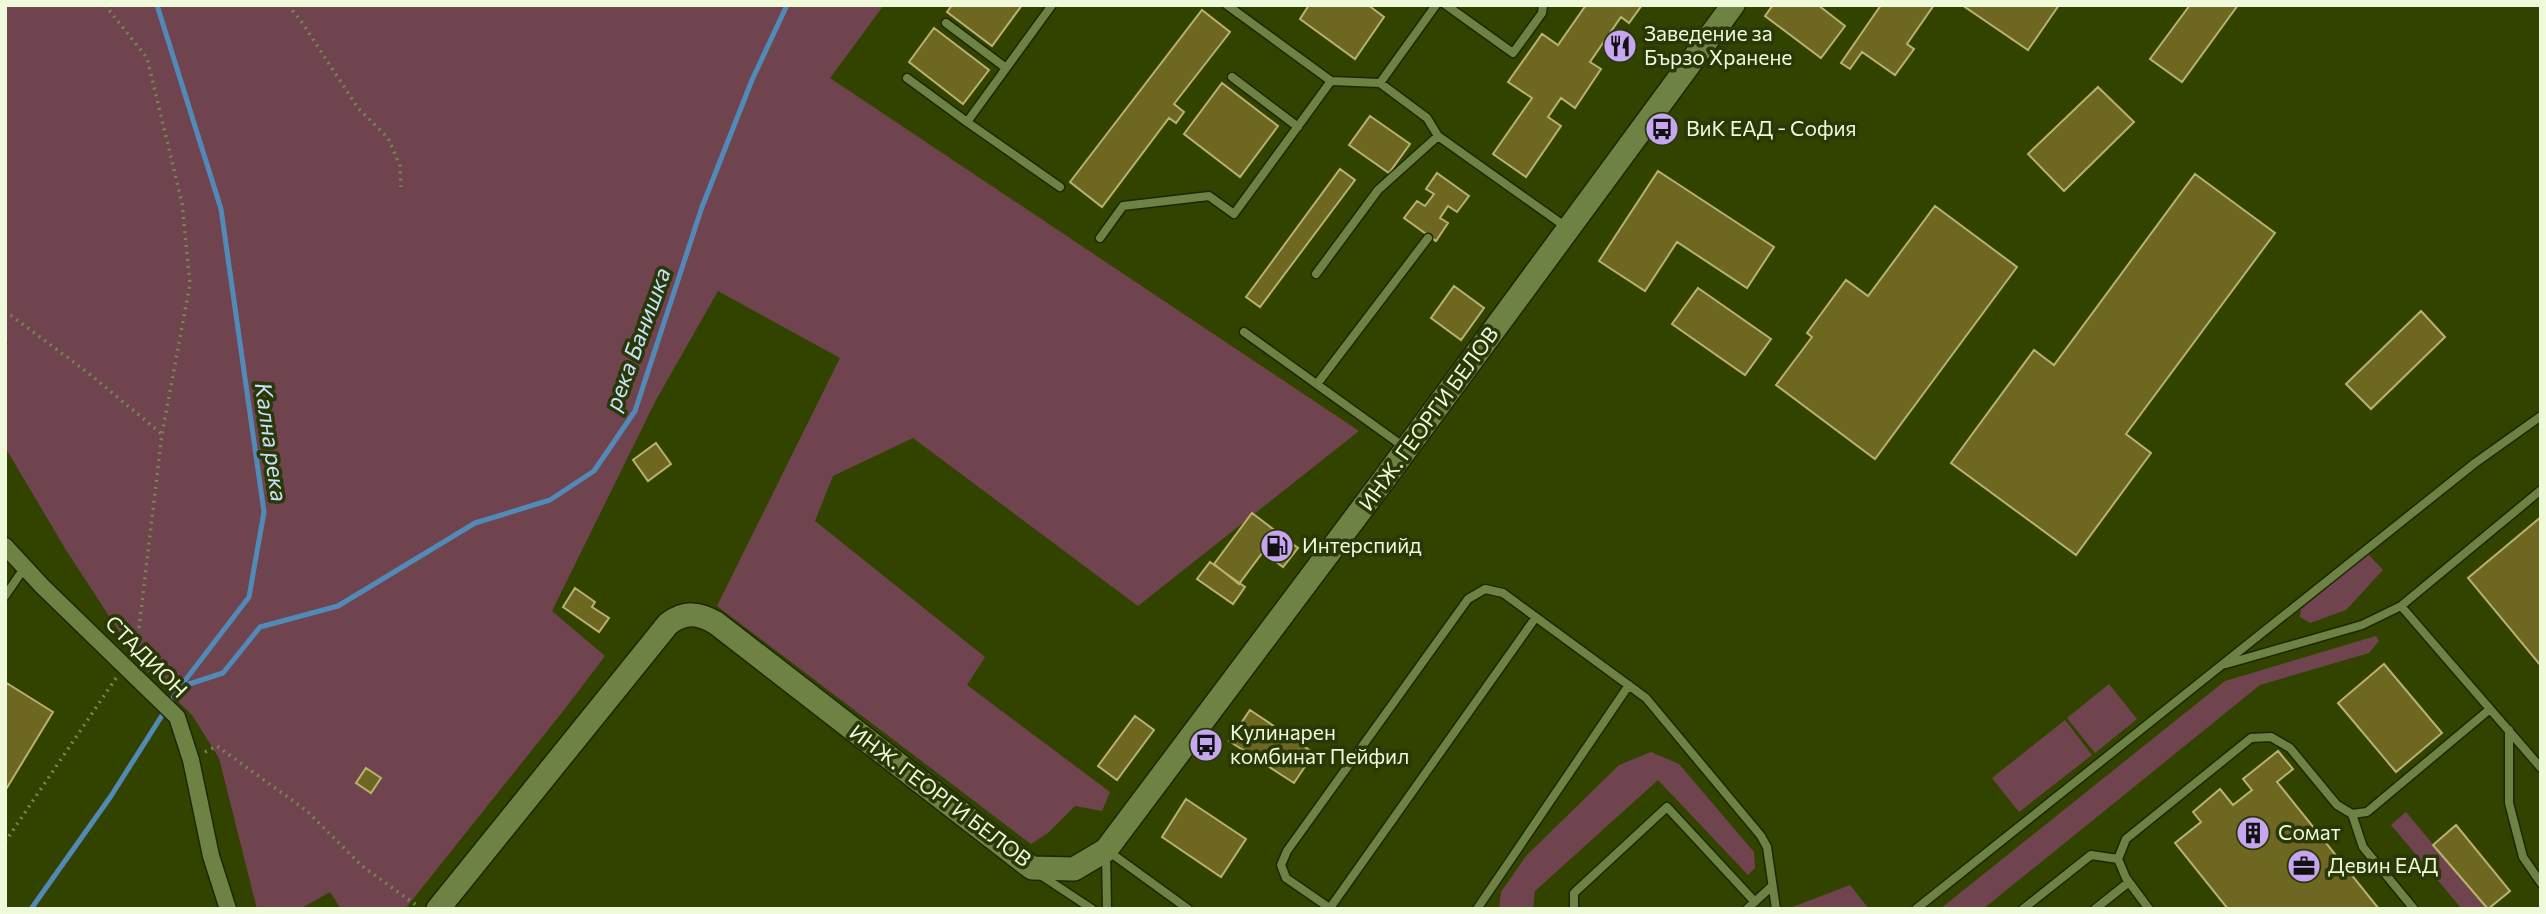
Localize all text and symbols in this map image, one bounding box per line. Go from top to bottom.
place label: Заведение за Бързо Хранене [1644,20,1792,69]
restaurant icon: Заведение за Бързо Хранене [1601,27,1639,65]
bus stop icon: ВиК ЕАД - София [1643,110,1681,148]
place label: ВиК ЕАД - София [1686,115,1857,140]
water label: река Банишка [598,263,676,415]
street label: ИНЖ. ГЕОРГИ БЕЛОВ [1353,321,1503,515]
water label: Кална река [250,381,294,503]
fuel station icon: Интерспийд [1258,527,1296,565]
place label: Интерспийд [1302,532,1422,557]
street label: СТАДИОН [101,610,193,702]
street label: ИНЖ. ГЕОРГИ БЕЛОВ [845,718,1037,871]
place label: Кулинарен комбинат Пейфил [1230,719,1409,768]
bus stop icon: Кулинарен комбинат Пейфил [1187,726,1225,764]
building icon: Сомат [2234,814,2272,852]
place label: Сомат [2278,819,2341,844]
office icon: Девин ЕАД [2285,847,2323,885]
place label: Девин ЕАД [2328,852,2438,877]

